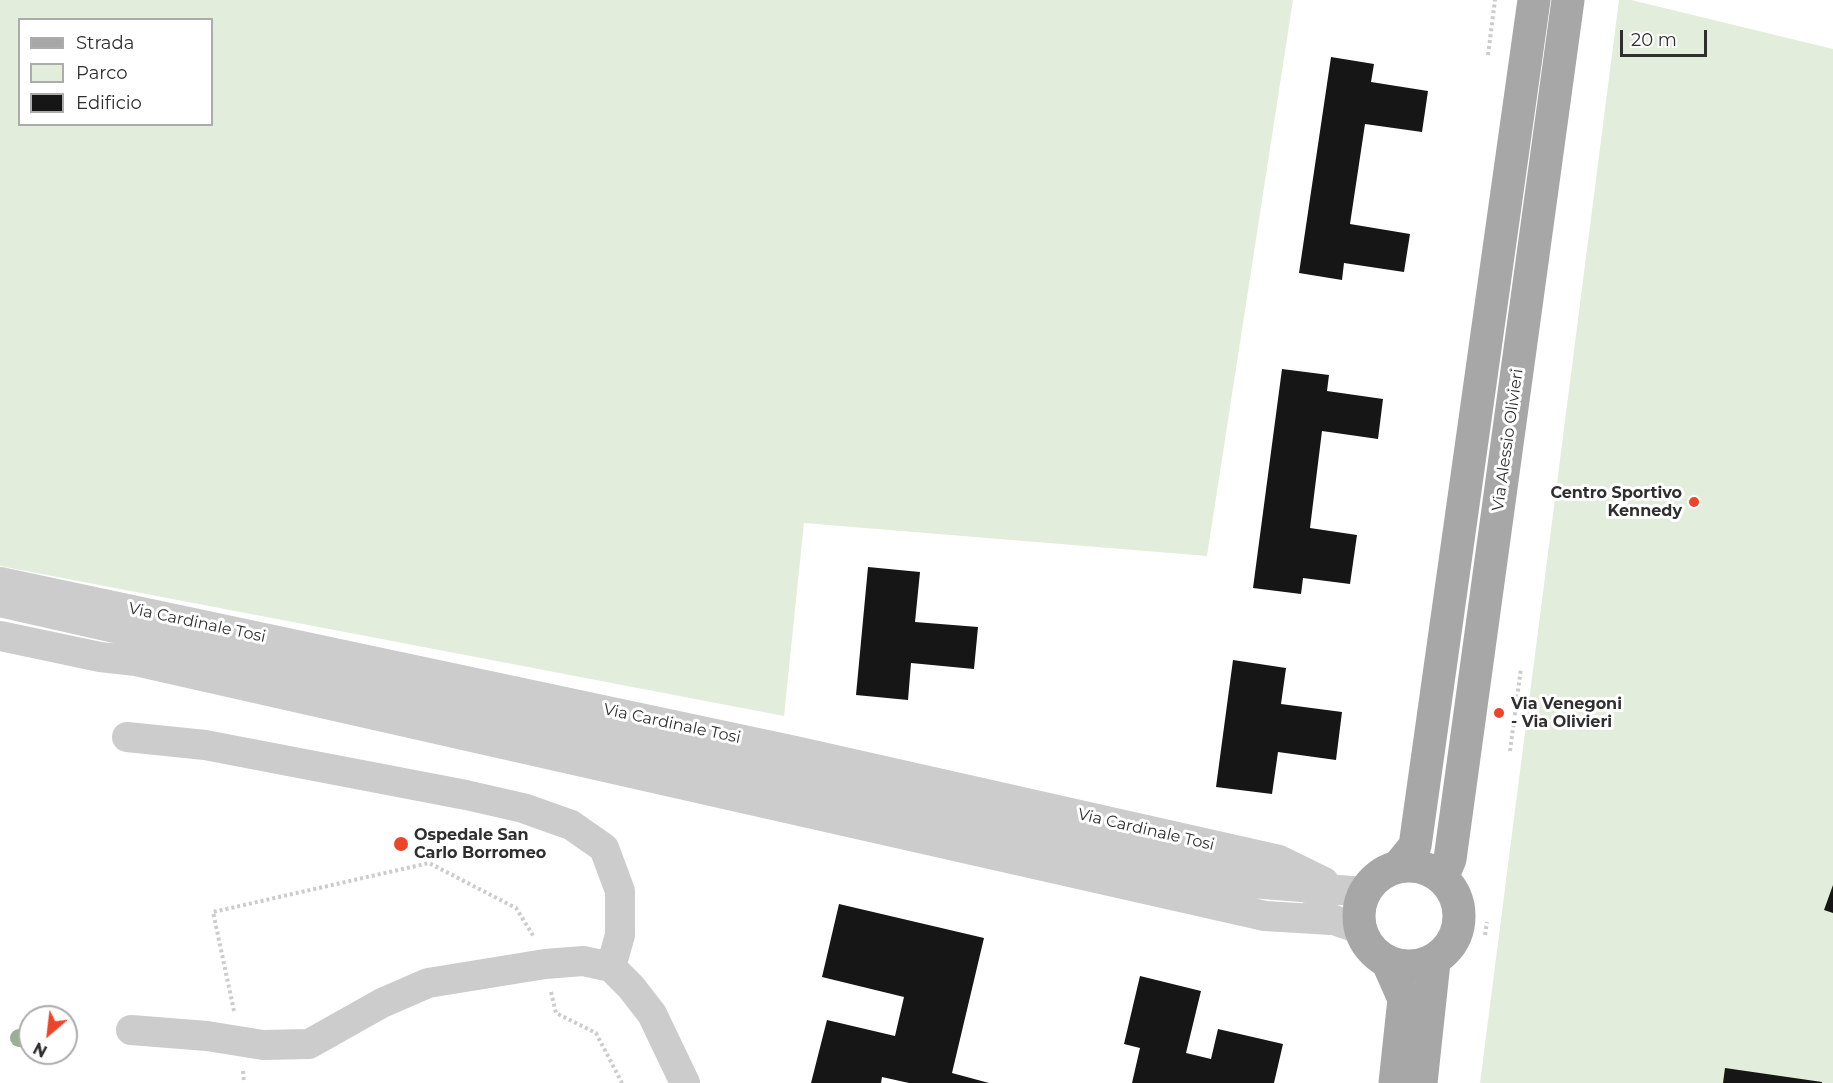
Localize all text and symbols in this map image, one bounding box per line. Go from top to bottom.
legend [18,18,213,126]
scale bar [1623,18,1710,56]
text: 20 m [1631,29,1677,51]
text: Strada [76,32,134,54]
text: Parco [76,62,128,84]
text: Edificio [76,92,142,114]
street label: Via Alessio Olivieri [1488,368,1528,512]
place label: Centro Sportivo Kennedy [1550,483,1682,521]
marker: Centro Sportivo Kennedy [1687,495,1701,509]
street label: Via Cardinale Tosi [127,599,267,647]
place label: Via Venegoni - Via Olivieri [1511,694,1622,732]
street label: Via Cardinale Tosi [602,700,742,748]
marker: Via Venegoni - Via Olivieri [1492,706,1506,720]
street label: Via Cardinale Tosi [1076,805,1216,855]
place label: Ospedale San Carlo Borromeo [414,825,546,863]
marker: Ospedale San Carlo Borromeo [392,835,410,853]
north arrow [18,1005,78,1065]
text: N [30,1038,50,1061]

